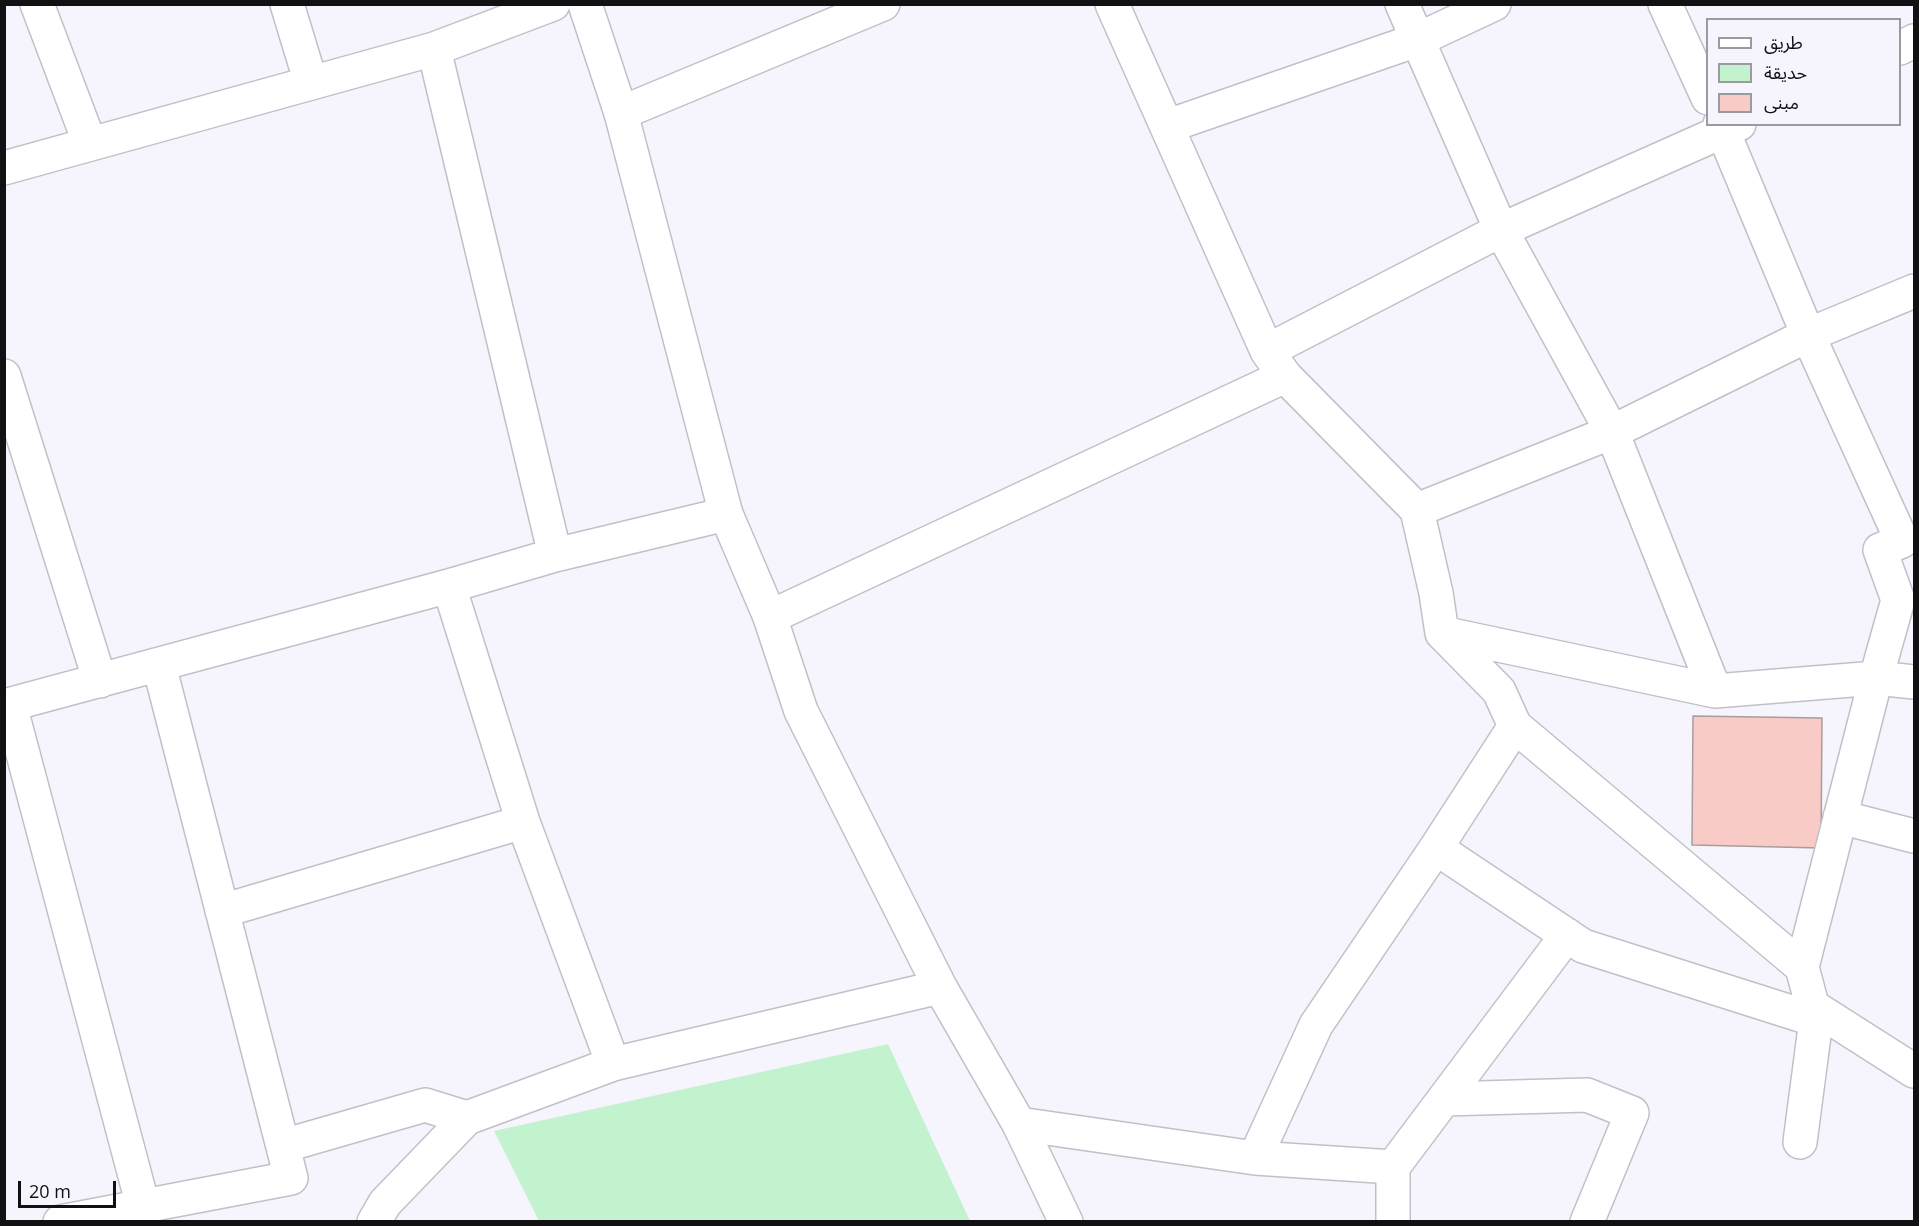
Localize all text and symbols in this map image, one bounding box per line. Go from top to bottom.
legend [1706,18,1901,126]
text: طريق [1764,30,1803,54]
text: حديقة [1764,60,1807,84]
text: مبنى [1764,90,1799,114]
scale bar [21,1169,118,1207]
text: 20 m [29,1179,71,1203]

